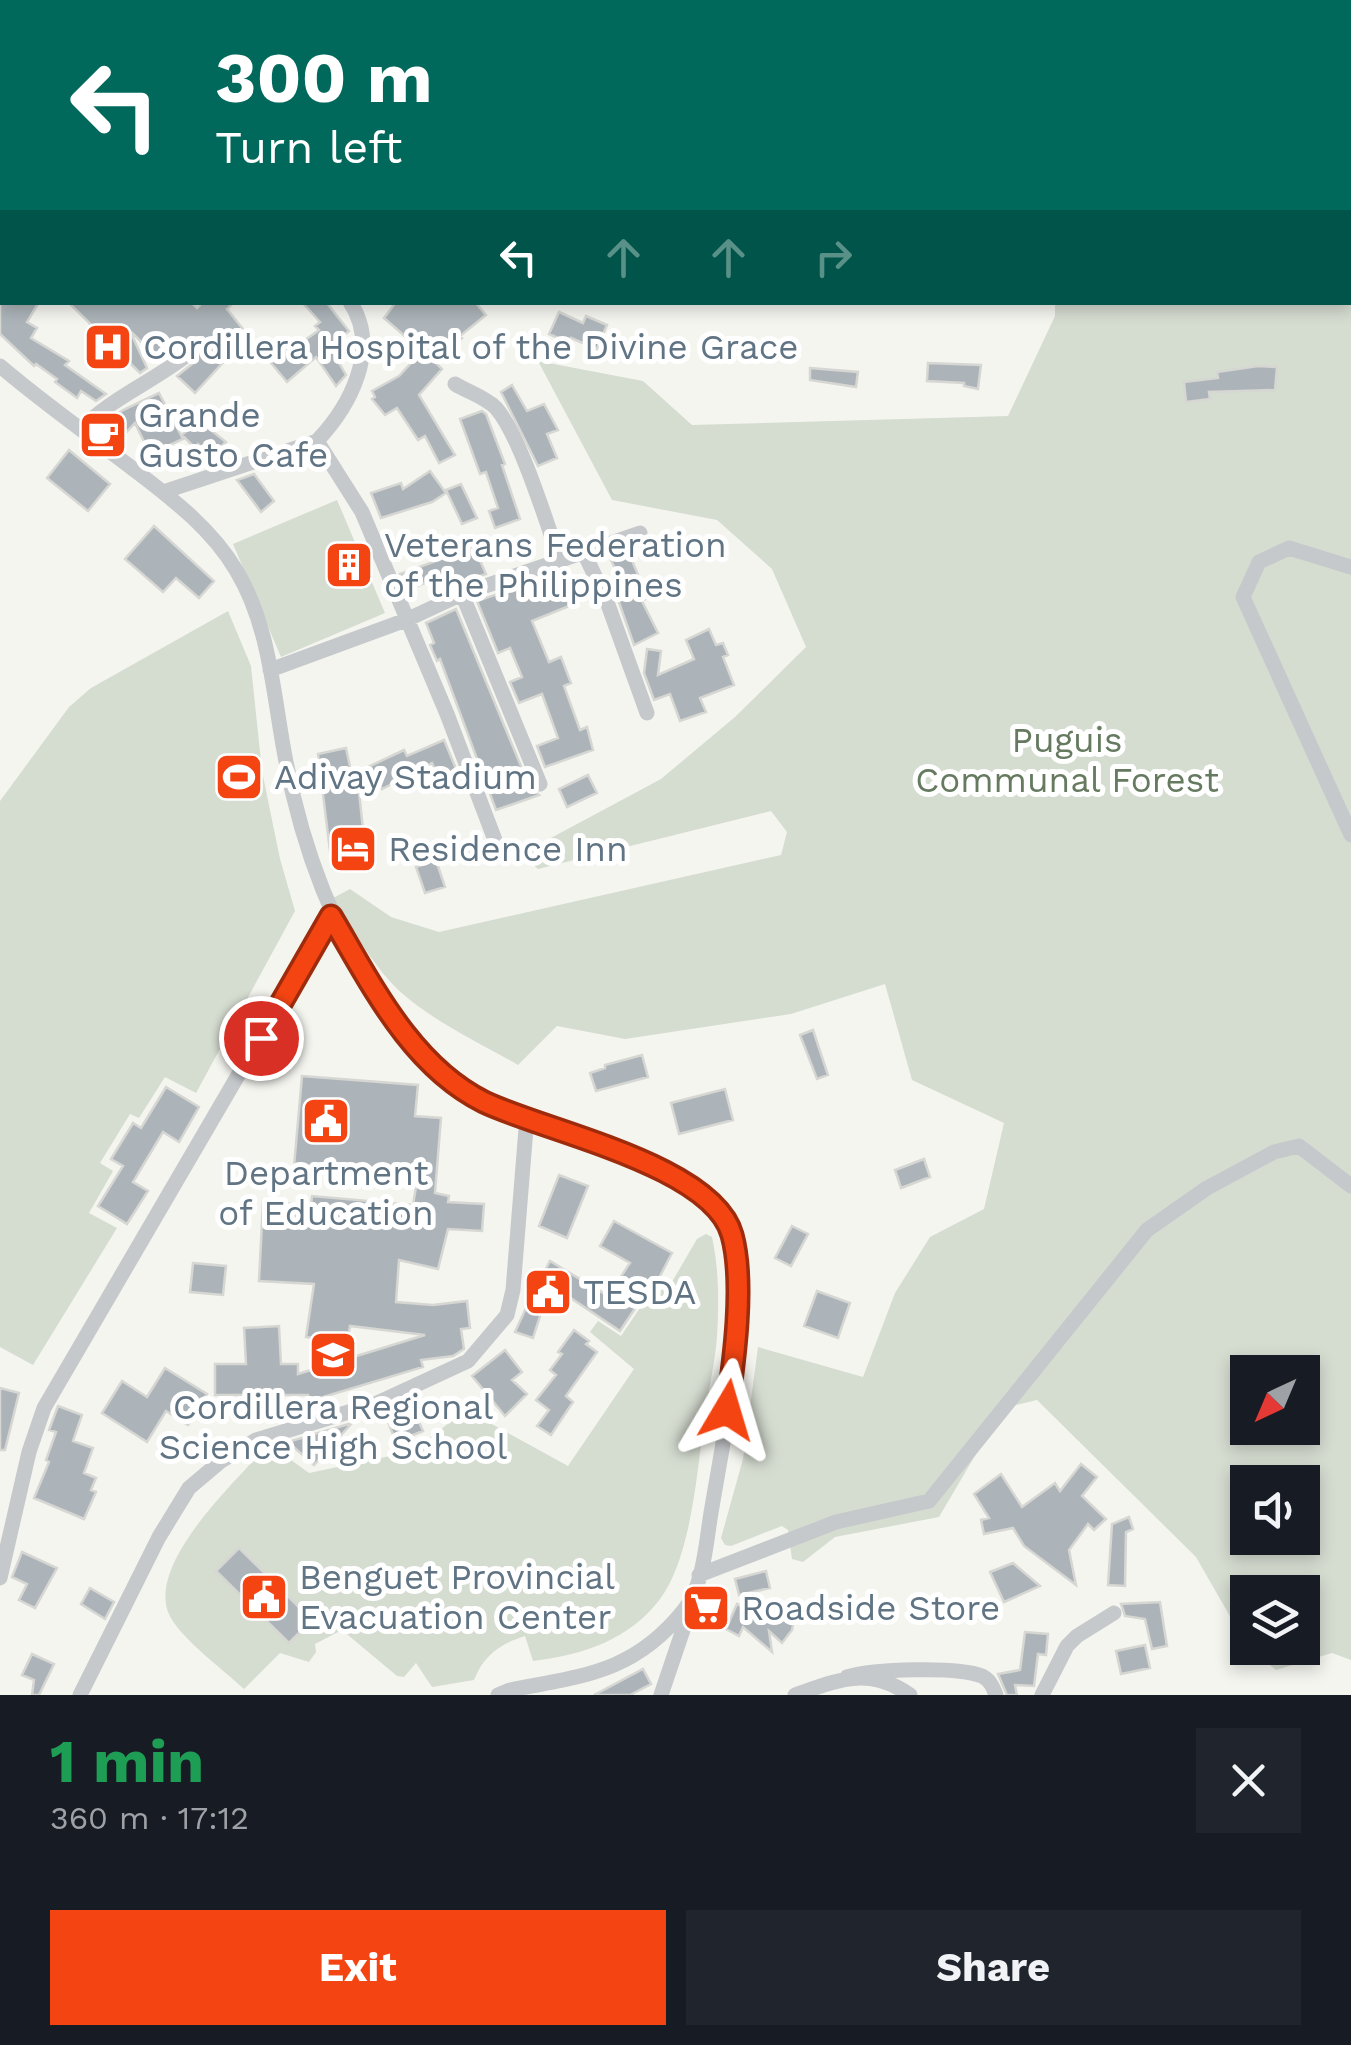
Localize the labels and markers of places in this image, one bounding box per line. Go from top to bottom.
hospital icon: Cordillera Hospital of the Divine Grace [82,321,134,373]
place label: Cordillera Hospital of the Divine Grace [143,326,798,368]
place label: Grande Gusto Cafe [138,394,328,476]
cafe icon: Grande Gusto Cafe [77,409,129,461]
place label: Veterans Federation of the Philippines [384,524,727,606]
building icon: Veterans Federation of the Philippines [323,539,375,591]
sports icon: Adivay Stadium [213,751,265,803]
place label: Adivay Stadium [274,756,537,798]
hotel icon: Residence Inn [327,823,379,875]
place label: Residence Inn [388,828,628,870]
pin [219,996,304,1081]
public building icon: Department of Education [300,1095,352,1147]
place label: Department of Education [218,1152,434,1234]
public building icon: TESDA [522,1266,574,1318]
place label: TESDA [583,1271,696,1313]
school or university icon: Cordillera Regional Science High School [307,1329,359,1381]
place label: Cordillera Regional Science High School [159,1386,508,1468]
place label: Benguet Provincial Evacuation Center [299,1556,615,1638]
public building icon: Benguet Provincial Evacuation Center [238,1571,290,1623]
supermarket icon: Roadside Store [680,1582,732,1634]
place label: Roadside Store [741,1587,1000,1629]

